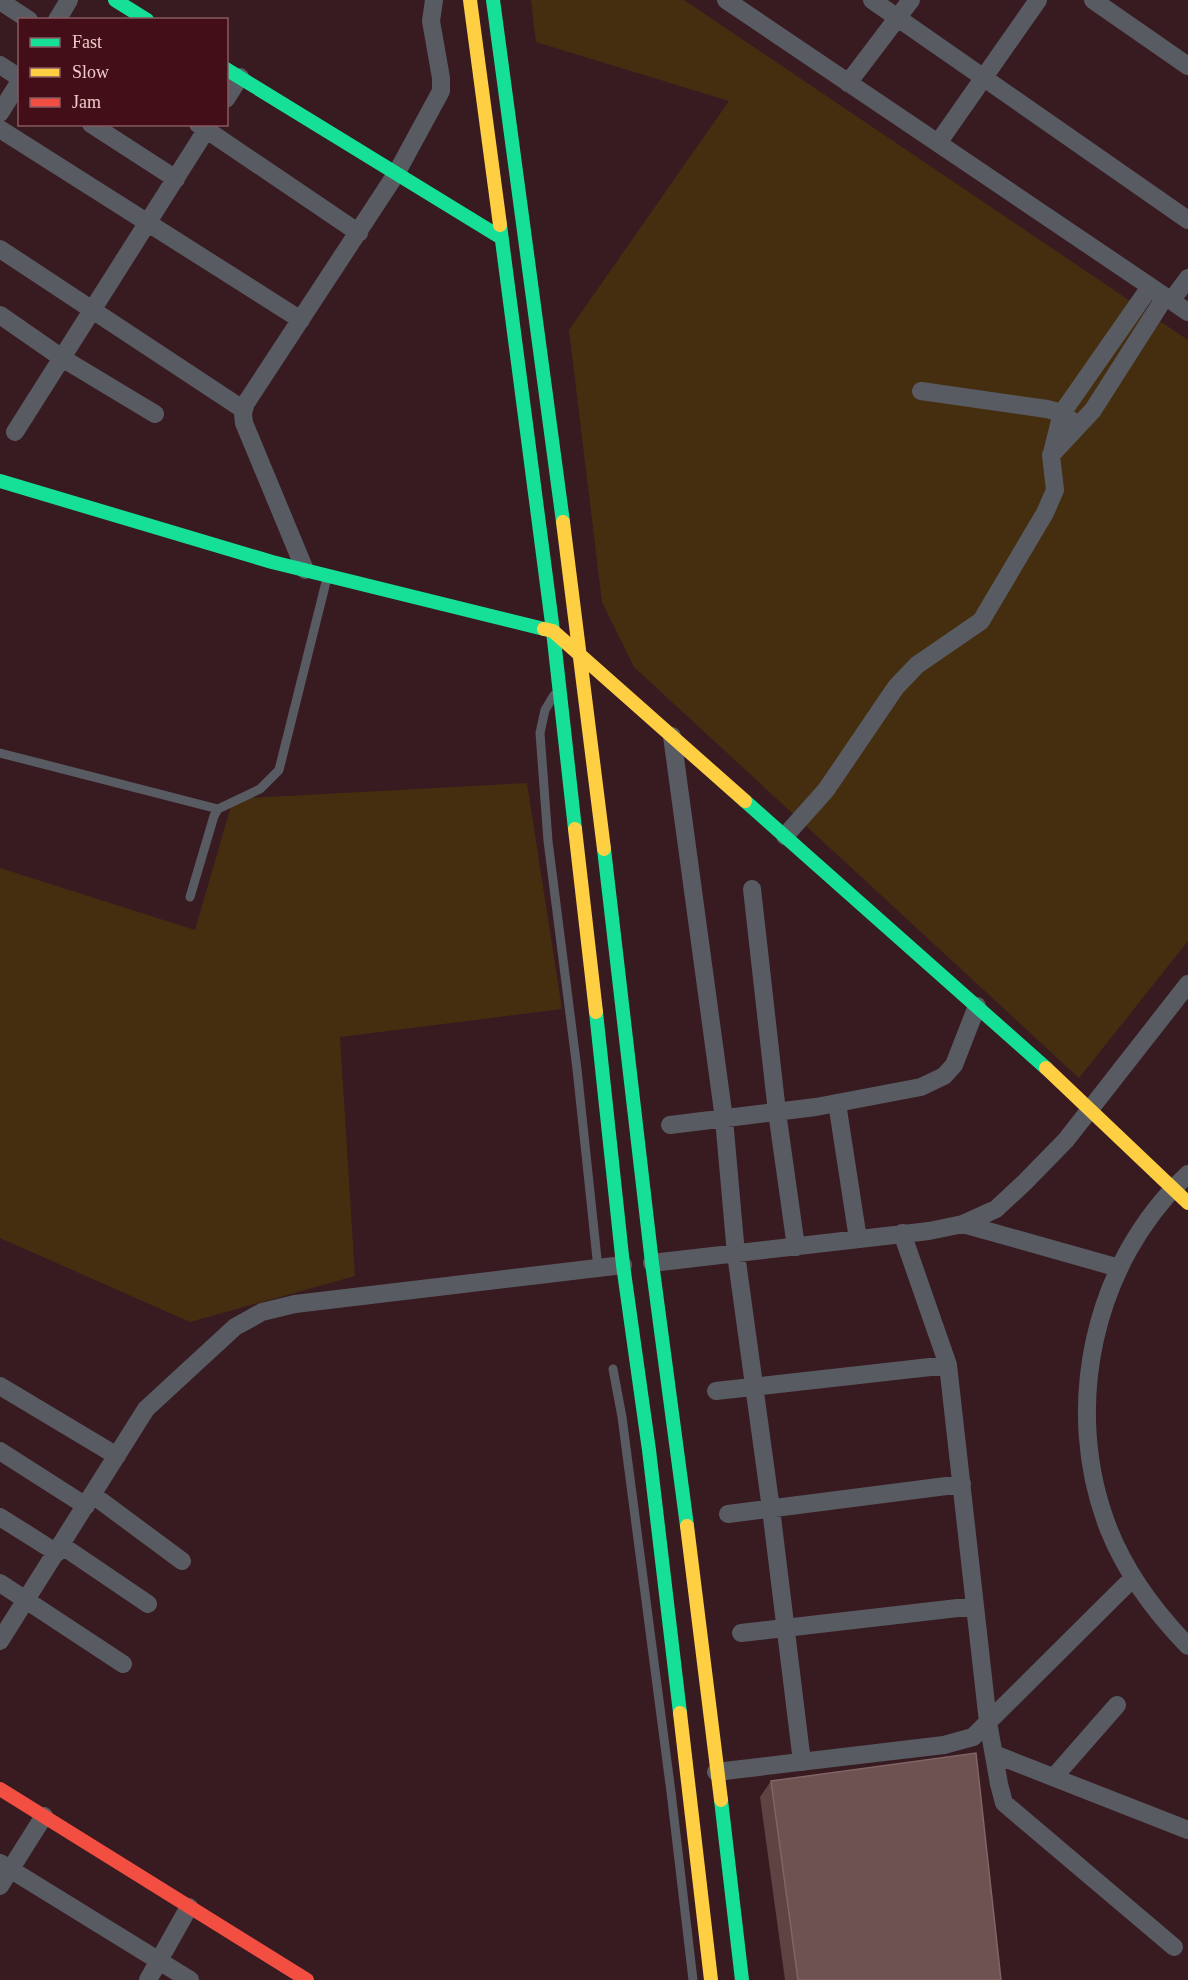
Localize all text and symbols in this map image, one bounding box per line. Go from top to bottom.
legend [18,18,228,126]
text: Fast [72,32,102,52]
text: Slow [72,62,109,82]
text: Jam [72,92,101,112]

